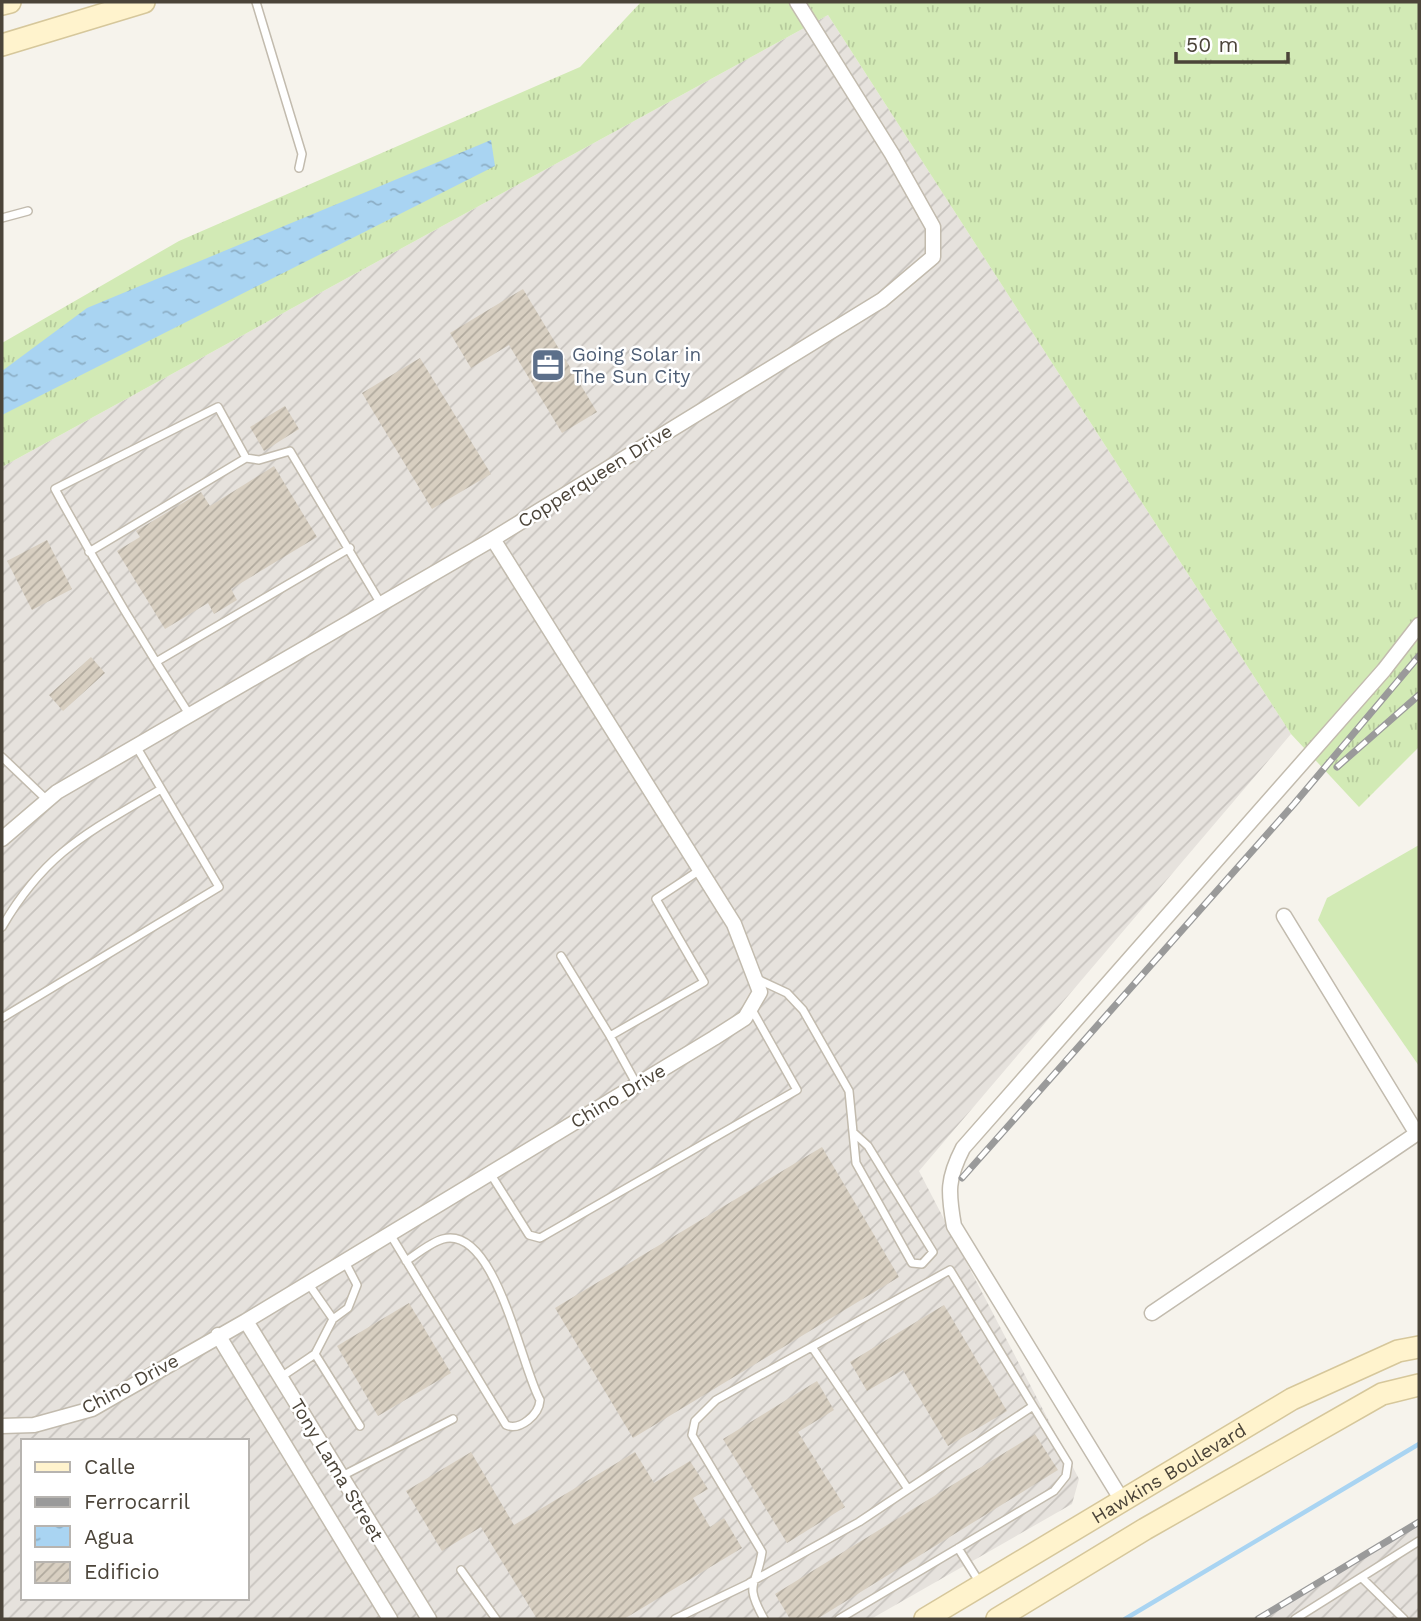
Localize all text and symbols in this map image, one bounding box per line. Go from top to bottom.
scale bar [1176,21,1288,65]
text: 50 m [1186,32,1238,57]
place label: Going Solar in The Sun City [572,343,701,388]
office icon: Going Solar in The Sun City [529,346,567,384]
street label: Copperqueen Drive [514,419,676,533]
street label: Chino Drive [566,1059,670,1133]
street label: Chino Drive [77,1349,183,1419]
street label: Tony Lama Street [285,1395,389,1546]
street label: Hawkins Boulevard [1087,1418,1250,1528]
legend [21,1439,248,1600]
text: Calle [84,1454,135,1479]
text: Ferrocarril [84,1489,191,1514]
text: Agua [84,1524,134,1549]
text: Edificio [84,1559,160,1584]

